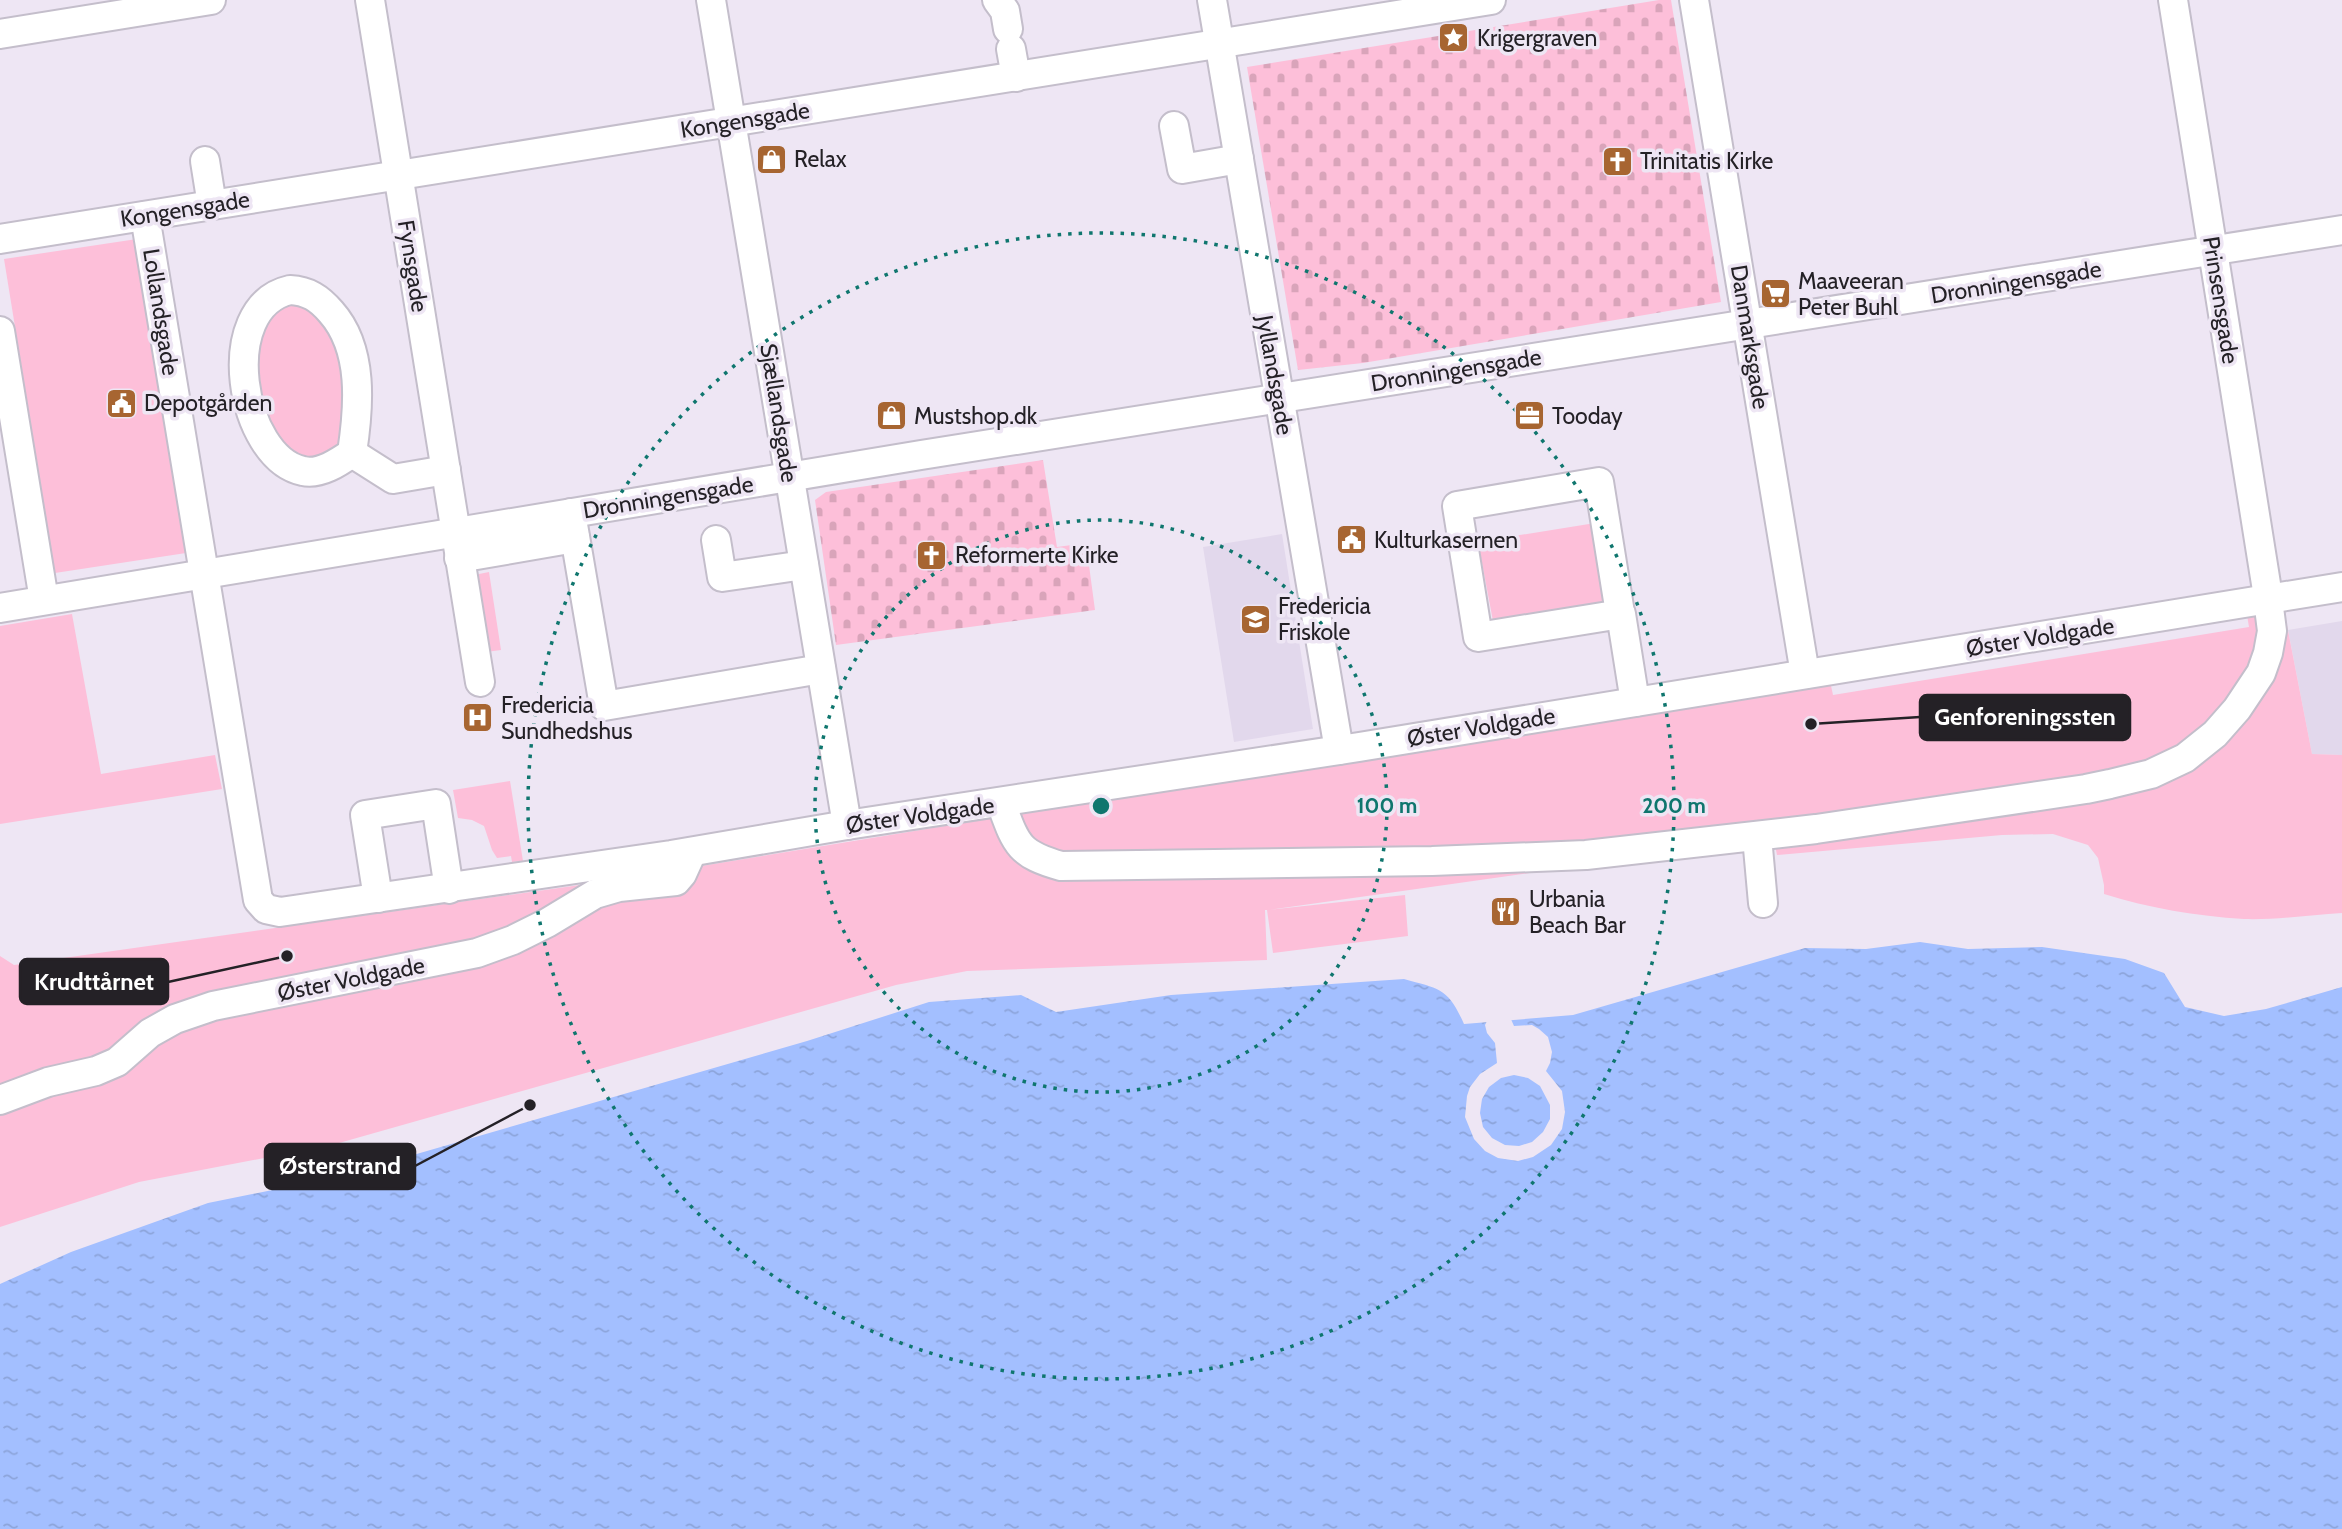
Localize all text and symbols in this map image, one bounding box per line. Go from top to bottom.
place icon: Krigergraven [1437,21,1471,55]
place label: Krigergraven [1477,24,1597,52]
street label: Kongensgade [678,96,812,144]
shop icon: Relax [754,142,788,176]
church icon: Trinitatis Kirke [1600,144,1634,178]
place label: Relax [794,145,847,173]
place label: Trinitatis Kirke [1640,147,1774,175]
street label: Kongensgade [118,185,252,233]
street label: Fynsgade [392,218,434,314]
street label: Prinsensgade [2197,234,2245,366]
street label: Lollandsgade [137,247,185,378]
street label: Dronningensgade [1929,255,2103,309]
street label: Danmarksgade [1725,263,1775,411]
place label: Maaveeran Peter Buhl [1798,267,1904,321]
supermarket icon: Maaveeran Peter Buhl [1758,277,1792,311]
street label: Jyllandsgade [1251,312,1299,437]
street label: Sjællandsgade [754,342,804,485]
street label: Dronningensgade [1369,343,1543,397]
public building icon: Depotgården [104,386,138,420]
place label: Depotgården [144,389,272,417]
shop icon: Mustshop.dk [874,399,908,433]
office icon: Tooday [1512,399,1546,433]
place label: Mustshop.dk [914,402,1038,430]
place label: Tooday [1552,402,1623,430]
street label: Dronningensgade [581,470,755,524]
public building icon: Kulturkasernen [1334,523,1368,557]
place label: Kulturkasernen [1374,526,1518,554]
church icon: Reformerte Kirke [915,538,949,572]
place label: Reformerte Kirke [955,541,1119,569]
place label: Fredericia Friskole [1278,592,1371,646]
school or university icon: Fredericia Friskole [1238,602,1272,636]
street label: Øster Voldgade [1964,611,2116,663]
place label: Fredericia Sundhedshus [501,691,633,745]
callout: Genforeningssten [1920,695,2130,740]
hospital icon: Fredericia Sundhedshus [461,701,495,735]
street label: Øster Voldgade [1405,701,1557,753]
text: Genforeningssten [1934,702,2116,731]
street label: Øster Voldgade [844,791,996,839]
text: 100 m [1357,793,1417,818]
text: 200 m [1642,793,1706,818]
centre of rings [1089,794,1113,818]
place label: Urbania Beach Bar [1529,885,1626,939]
restaurant icon: Urbania Beach Bar [1489,895,1523,929]
street label: Øster Voldgade [275,951,427,1007]
callout: Krudttårnet [20,959,168,1004]
text: Krudttårnet [34,967,154,996]
callout: Østerstrand [265,1144,415,1189]
text: Østerstrand [279,1151,401,1180]

